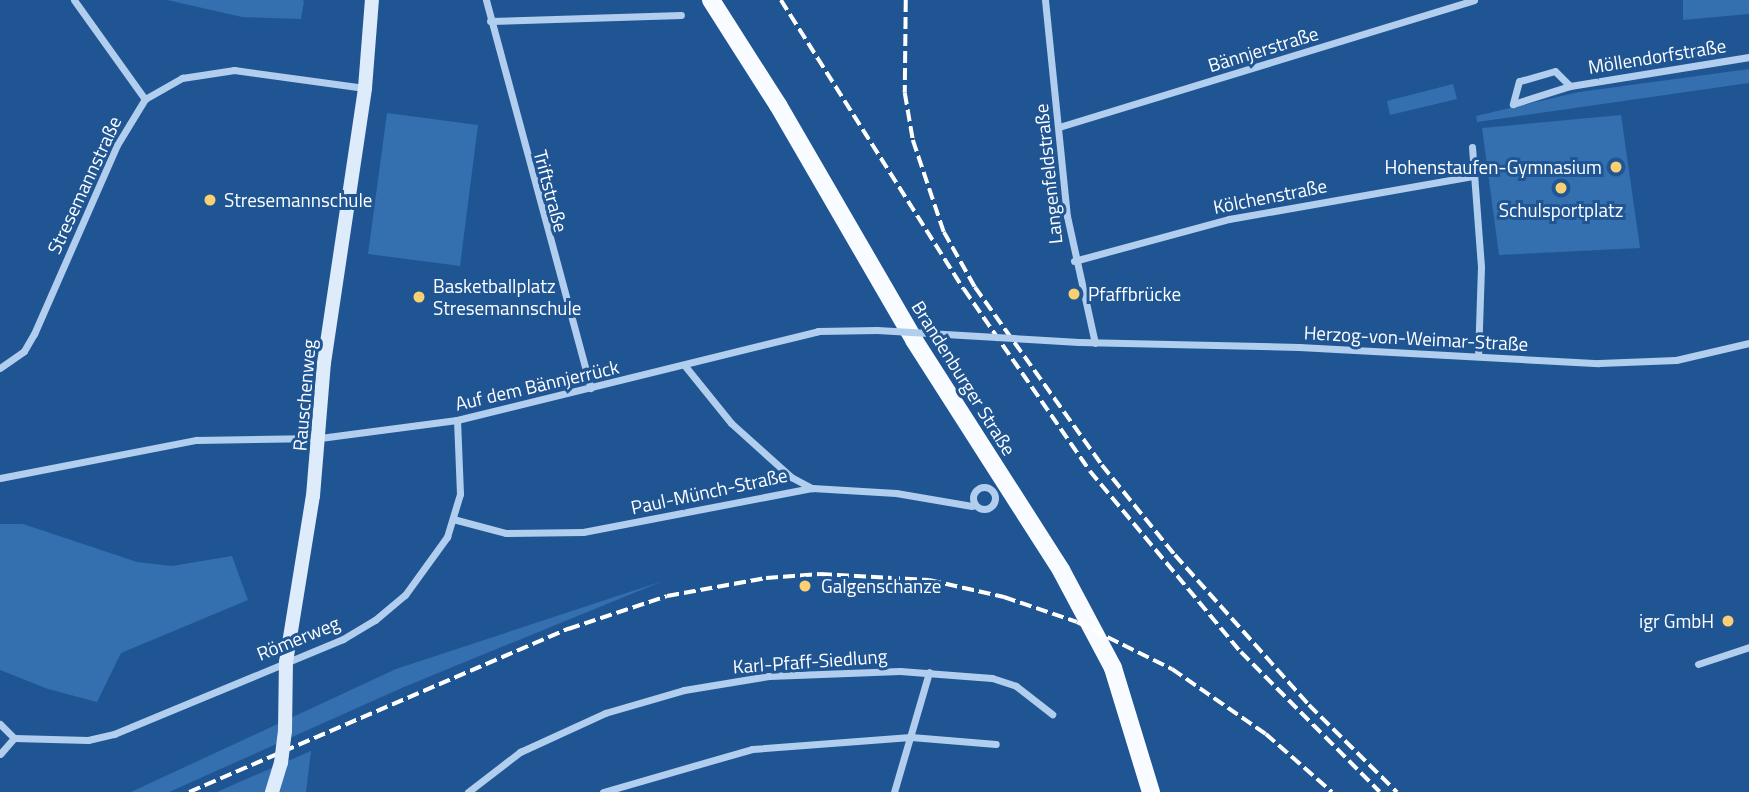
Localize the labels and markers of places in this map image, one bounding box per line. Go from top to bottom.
place label: Hohenstaufen-Gymnasium [1385,156,1602,178]
marker: Hohenstaufen-Gymnasium [1608,159,1624,175]
marker: Schulsportplatz [1553,180,1569,196]
place label: Stresemannschule [224,189,372,211]
marker: Stresemannschule [202,192,218,208]
place label: Schulsportplatz [1499,199,1623,221]
place label: Basketballplatz Stresemannschule [433,275,581,319]
place label: Pfaffbrücke [1088,283,1181,305]
marker: Pfaffbrücke [1066,286,1082,302]
marker: Basketballplatz Stresemannschule [411,289,427,305]
place label: Galgenschanze [821,575,941,597]
marker: Galgenschanze [795,576,815,596]
place label: igr GmbH [1639,610,1714,632]
marker: igr GmbH [1720,613,1736,629]

